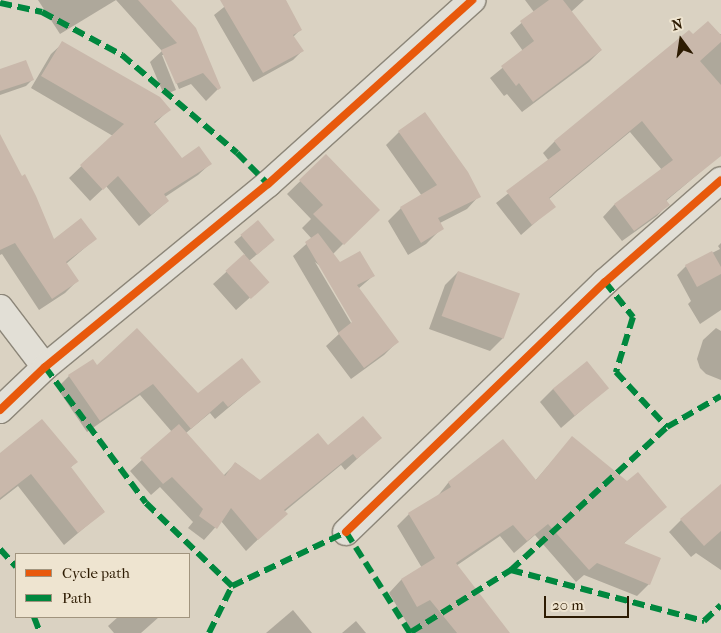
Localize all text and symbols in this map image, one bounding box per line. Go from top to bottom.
north arrow [656,15,706,65]
text: N [670,15,684,34]
legend [15,553,190,618]
text: Cycle path [62,564,130,582]
scale bar [546,586,631,618]
text: Path [62,589,92,607]
text: 20 m [552,596,584,614]

